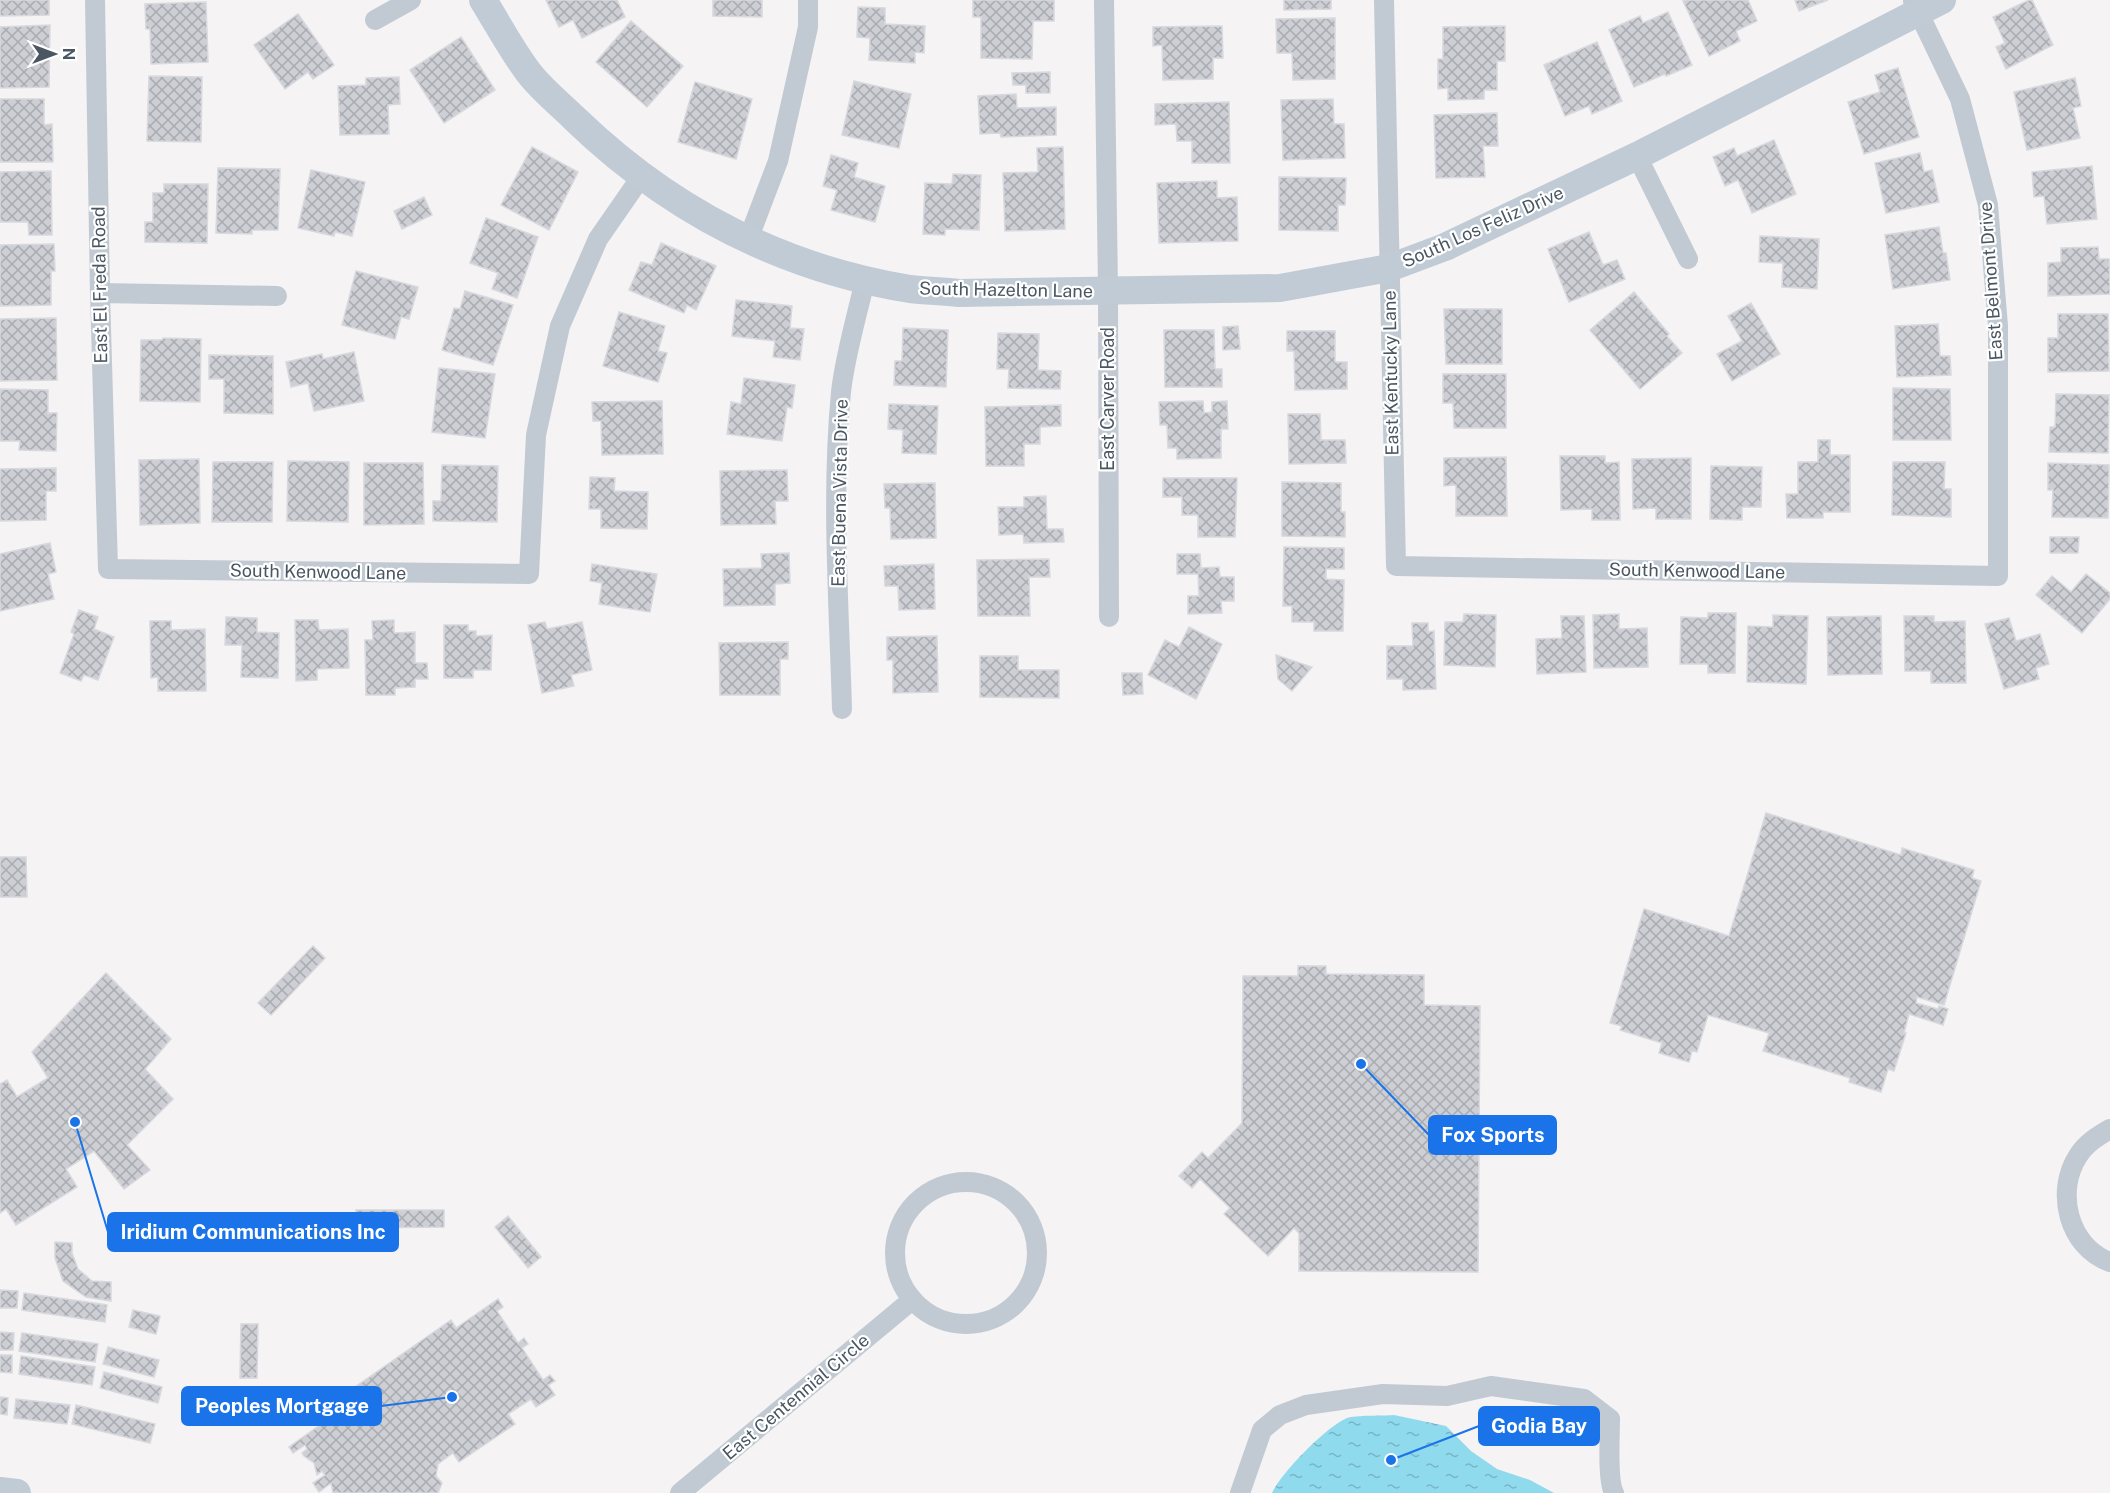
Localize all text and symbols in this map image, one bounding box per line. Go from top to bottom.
north arrow [24,24,84,84]
text: N [59,48,78,60]
street label: South Los Feliz Drive [1399,181,1567,272]
street label: East Belmont Drive [1974,201,2007,361]
street label: East El Freda Road [88,206,111,364]
street label: South Hazelton Lane [919,277,1093,302]
street label: East Kentucky Lane [1379,290,1402,456]
street label: East Carver Road [1097,327,1118,471]
street label: East Buena Vista Drive [827,399,852,587]
street label: South Kenwood Lane [1609,558,1785,583]
street label: South Kenwood Lane [230,559,406,584]
callout: Fox Sports [1429,1116,1556,1154]
text: Fox Sports [1441,1123,1545,1147]
callout: Iridium Communications Inc [108,1213,398,1251]
text: Iridium Communications Inc [120,1220,386,1244]
street label: East Centennial Circle [718,1329,873,1464]
callout: Peoples Mortgage [182,1387,381,1425]
text: Peoples Mortgage [195,1394,369,1418]
callout: Godia Bay [1479,1407,1599,1445]
text: Godia Bay [1491,1414,1587,1438]

